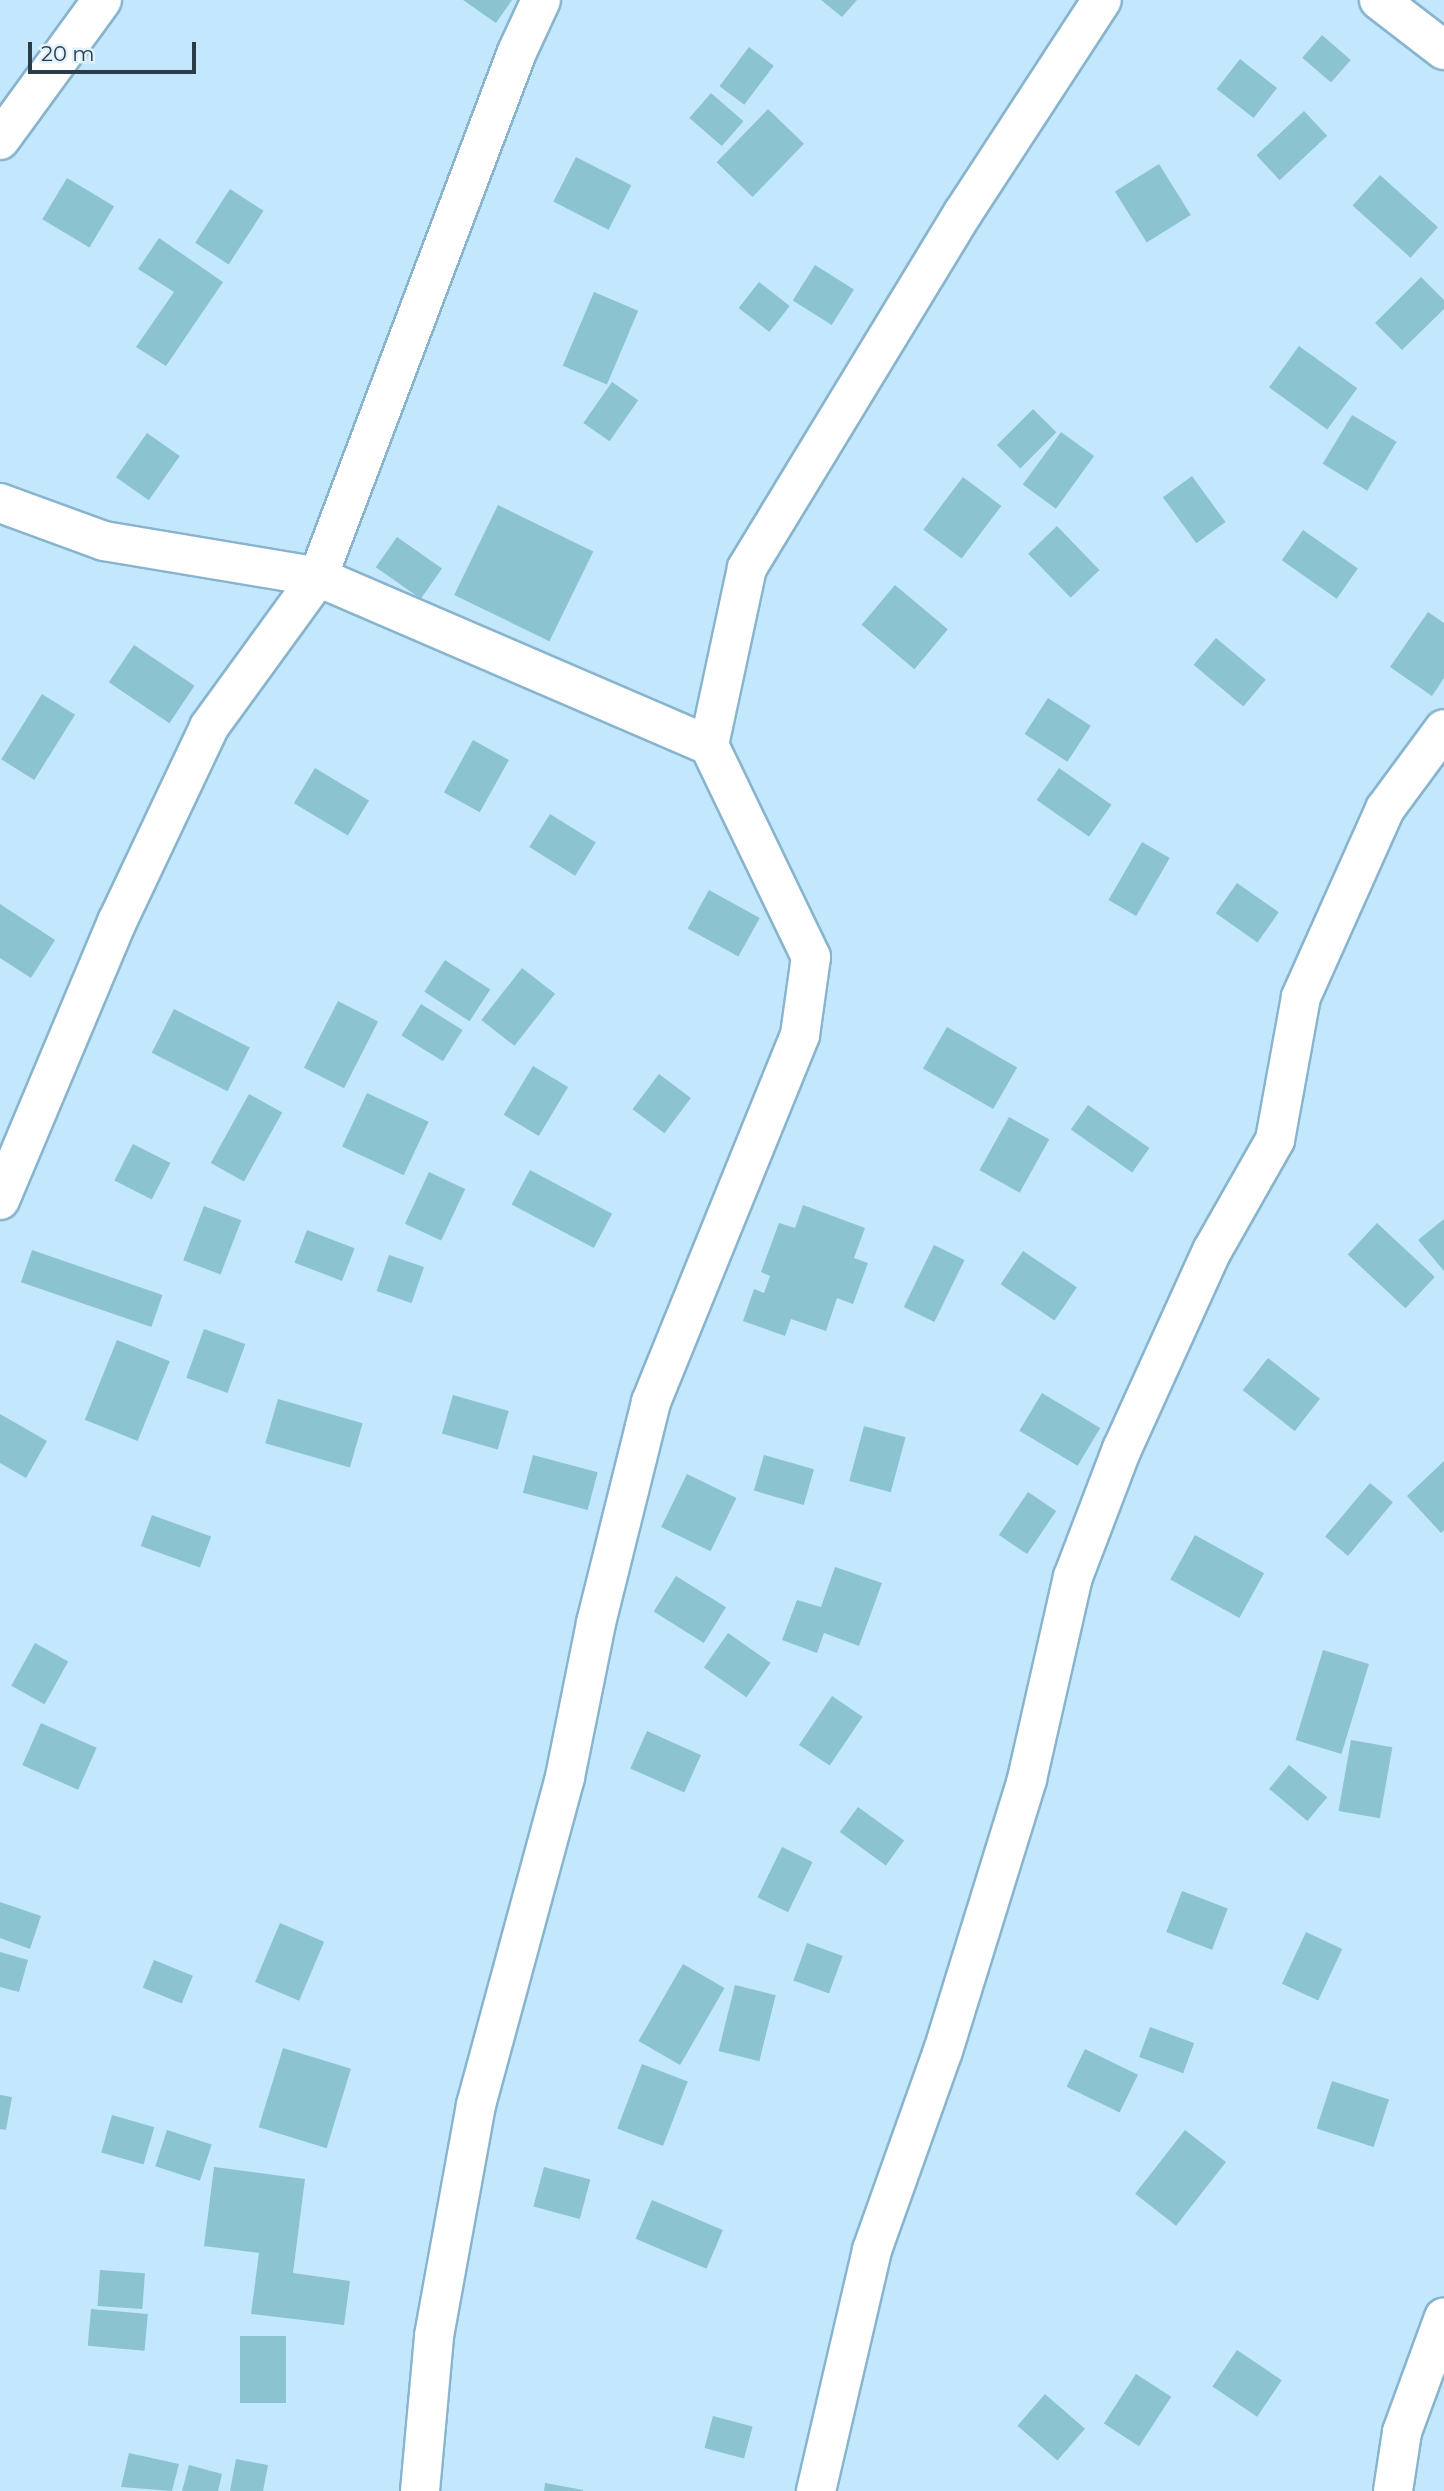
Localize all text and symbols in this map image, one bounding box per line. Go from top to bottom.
scale bar [32,28,200,72]
text: 20 m [41,41,95,66]

